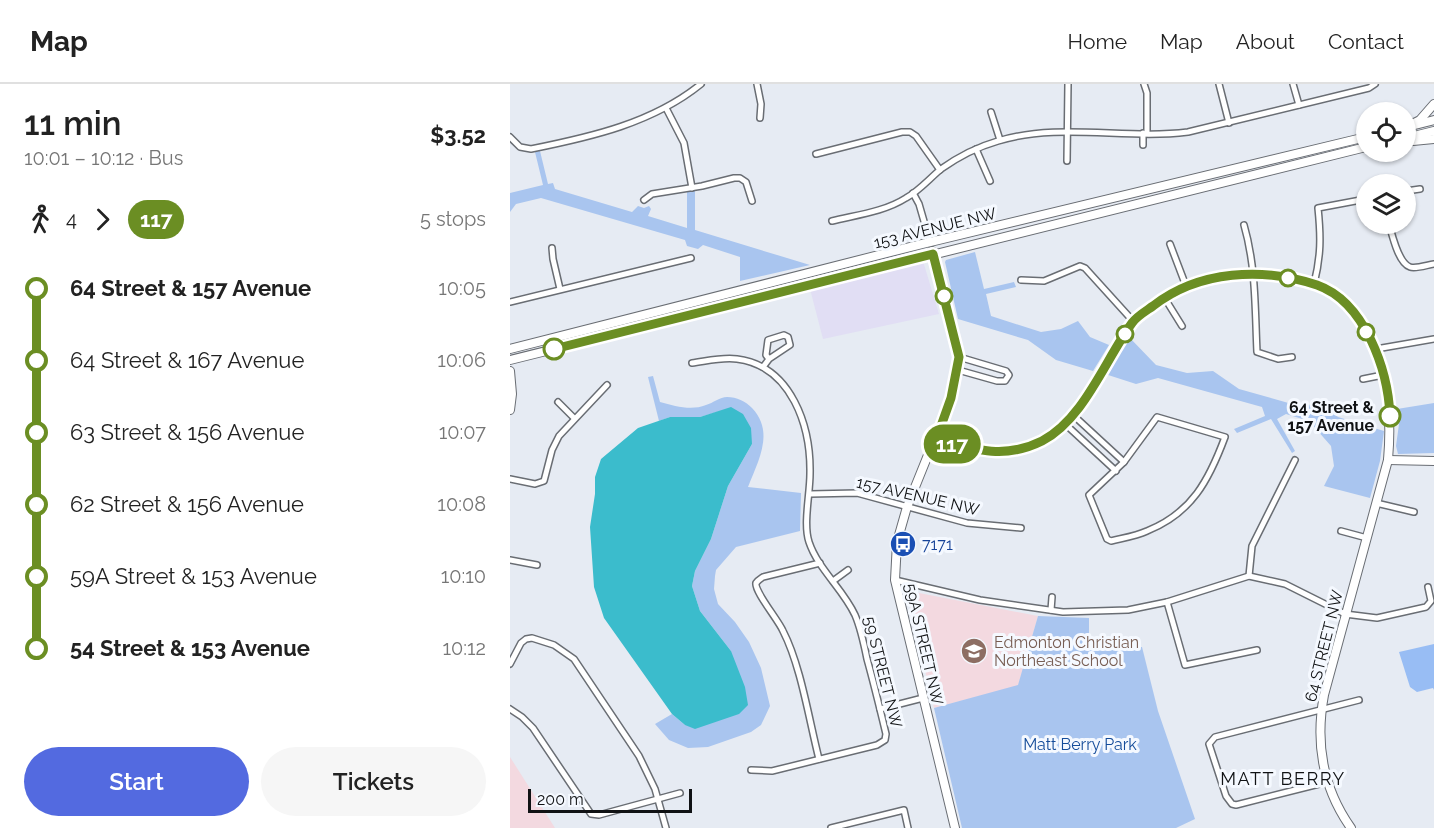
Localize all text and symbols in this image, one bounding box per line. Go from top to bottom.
text: Map [30,25,88,58]
text: Home [1068,29,1127,54]
text: Map [1160,29,1203,54]
text: About [1236,29,1295,54]
text: Contact [1328,29,1404,54]
map controls [1356,102,1416,234]
button: locate [1356,102,1416,162]
text: 11 min [24,104,122,143]
text: $3.52 [430,122,486,148]
text: 10:01 – 10:12 · Bus [24,146,183,170]
button: layers [1356,174,1416,234]
icon: walk [24,203,57,236]
icon: forward [86,203,119,236]
street label: 153 AVENUE NW [872,204,998,252]
text: 4 [66,207,77,231]
text: 117 [140,207,172,232]
text: 5 stops [420,207,486,231]
unlabelled marker [1279,269,1297,287]
text: 64 Street & 157 Avenue [70,275,311,301]
text: 10:05 [438,276,486,300]
unlabelled marker [935,287,953,305]
unlabelled marker [1357,323,1375,341]
unlabelled marker [1116,325,1134,343]
unlabelled marker [543,338,565,360]
text: 64 Street & 167 Avenue [70,347,304,373]
text: 10:06 [437,348,486,372]
place label: 64 Street & 157 Avenue [1287,398,1375,435]
marker: 64 Street & 157 Avenue [1379,405,1401,427]
text: 63 Street & 156 Avenue [70,419,304,445]
text: 10:07 [439,420,486,444]
line badge: 117 [918,424,986,464]
text: 117 [936,432,968,457]
street label: 157 AVENUE NW [855,473,982,519]
text: 62 Street & 156 Avenue [70,491,304,517]
text: 10:08 [437,492,486,516]
bus stop icon: 7171 [888,529,918,559]
place label: 7171 [922,535,953,554]
text: 59A Street & 153 Avenue [70,563,317,589]
text: 10:10 [441,564,486,588]
street label: 59A STREET NW [901,581,947,707]
street label: 64 STREET NW [1301,588,1347,704]
street label: 59 STREET NW [860,614,906,730]
place label: Edmonton Christian Northeast School [994,633,1139,670]
text: 54 Street & 153 Avenue [70,635,310,661]
text: 10:12 [442,636,486,660]
school or university icon: Edmonton Christian Northeast School [959,636,989,666]
park label: Matt Berry Park [1023,735,1137,754]
button: Start [24,747,249,816]
button: Tickets [261,747,486,816]
district label: MATT BERRY [1220,768,1346,789]
scale bar [528,786,692,814]
text: 200 m [537,790,584,809]

